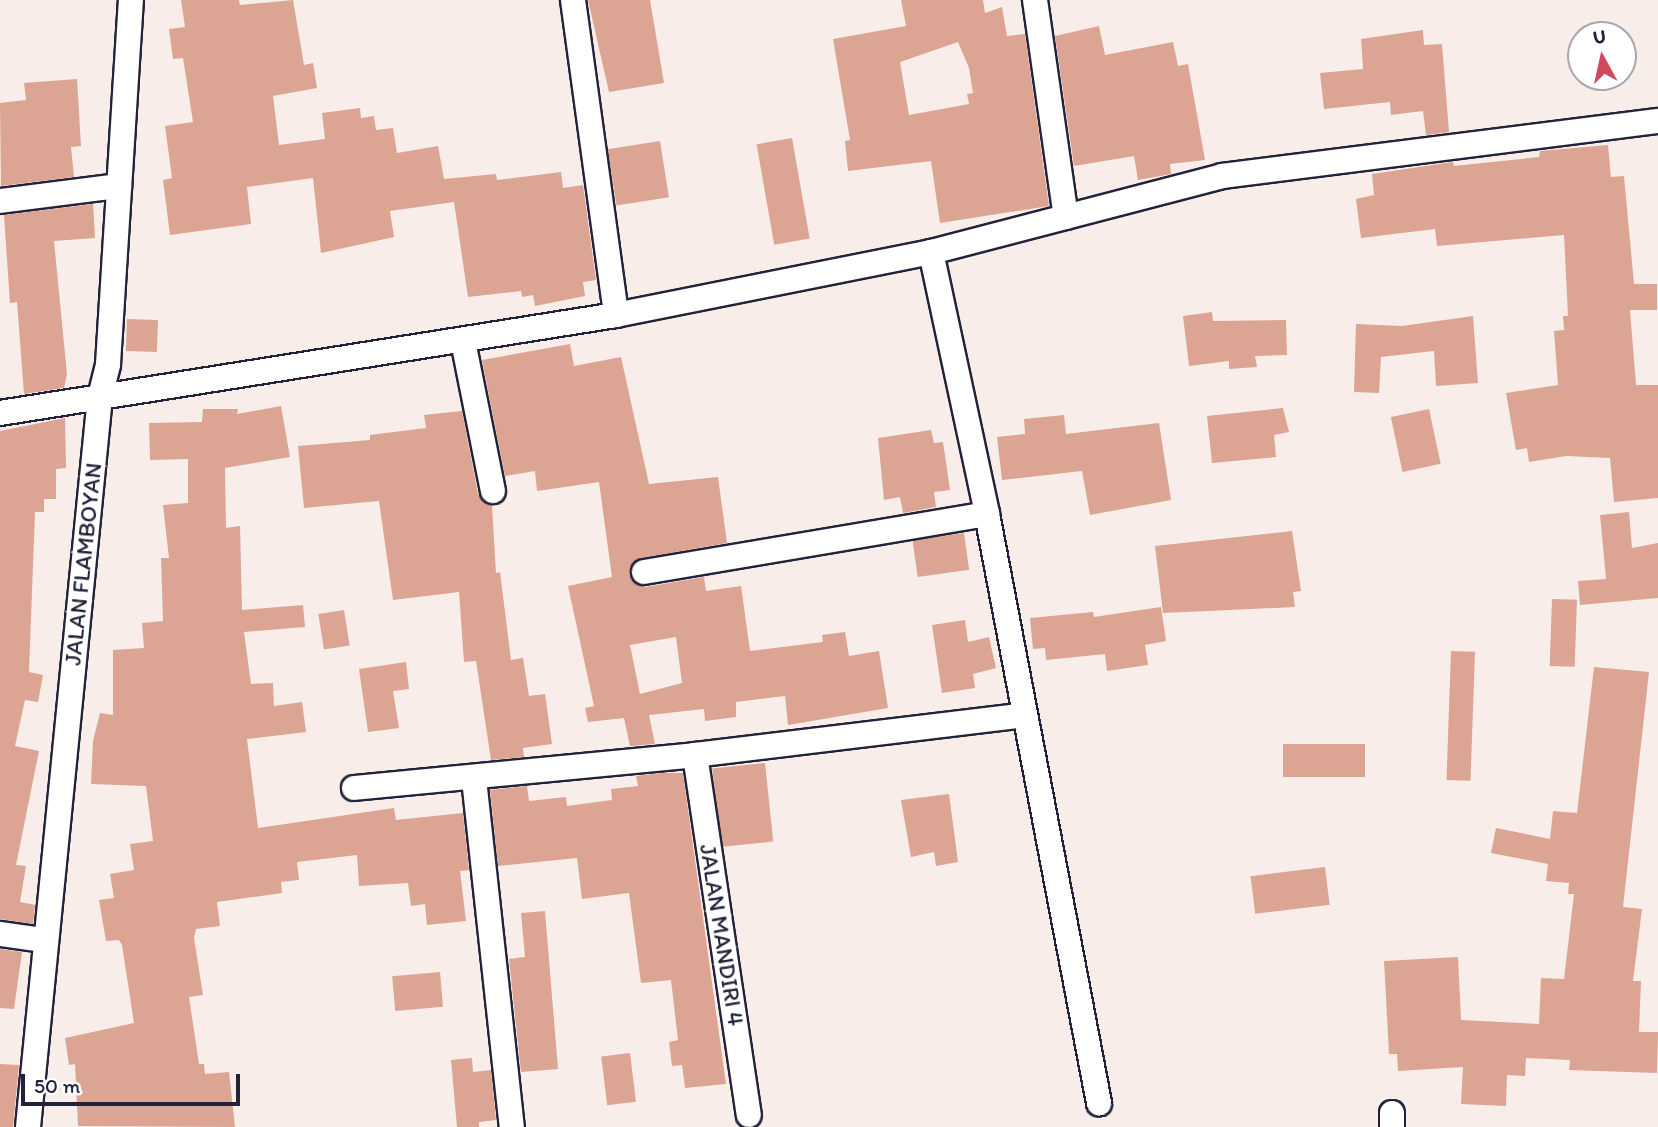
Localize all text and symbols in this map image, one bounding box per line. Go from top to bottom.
north arrow [1567,21,1637,91]
text: U [1591,24,1607,49]
street label: JALAN FLAMBOYAN [59,461,107,667]
street label: JALAN MANDIRI 4 [694,842,750,1028]
scale bar [24,1060,243,1104]
text: 50 m [34,1073,80,1098]

